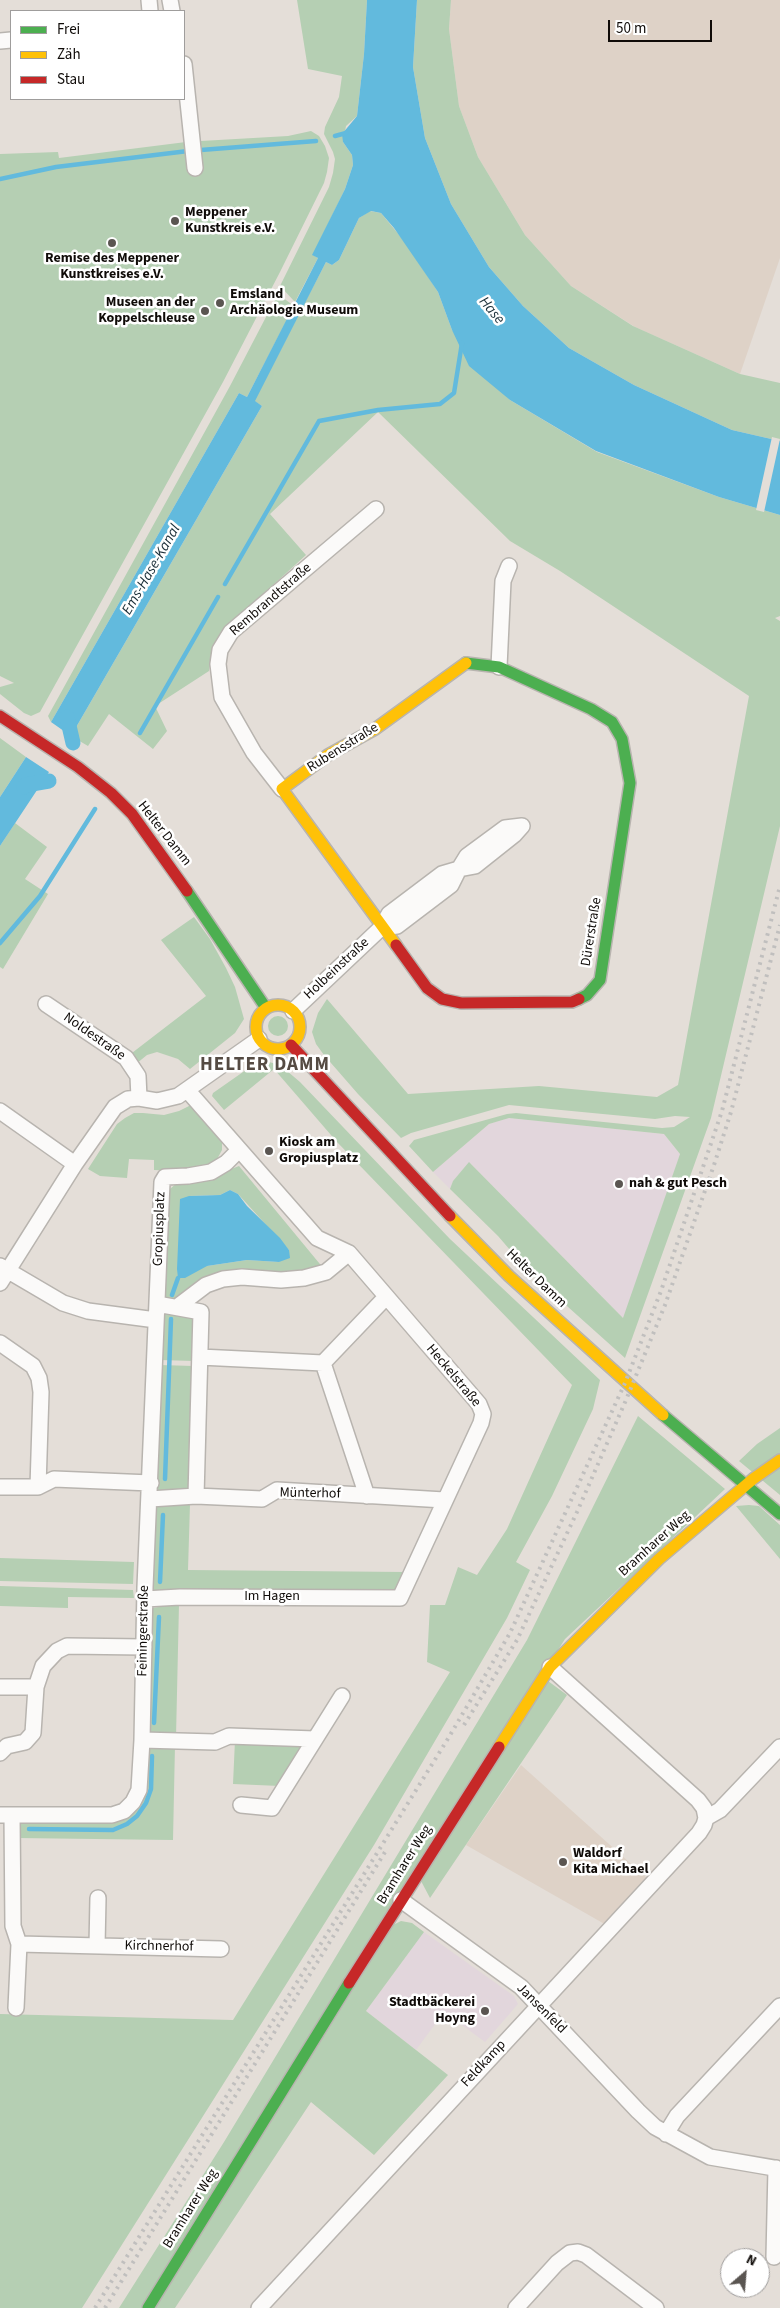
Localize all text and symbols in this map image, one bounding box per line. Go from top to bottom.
legend [10,10,185,100]
scale bar [610,10,714,42]
text: 50 m [616,18,646,39]
text: Frei [57,19,80,40]
text: Zäh [57,44,81,65]
text: Stau [57,69,85,90]
place label: Meppener Kunstkreis e.V. [185,205,275,238]
marker: Meppener Kunstkreis e.V. [169,215,181,227]
marker: Remise des Meppener Kunstkreises e.V. [106,237,118,249]
place label: Remise des Meppener Kunstkreises e.V. [45,251,179,284]
place label: Emsland Archäologie Museum [230,287,358,320]
water label: Hase [474,293,508,329]
place label: Museen an der Koppelschleuse [98,295,195,328]
marker: Emsland Archäologie Museum [214,297,226,309]
marker: Museen an der Koppelschleuse [199,305,211,317]
water label: Ems-Hase-Kanal [119,522,185,618]
street label: Rembrandtstraße [227,560,315,640]
street label: Rubensstraße [304,719,382,777]
street label: Helter Damm [133,798,195,870]
street label: Dürerstraße [578,896,606,968]
street label: Holbeinstraße [301,935,373,1003]
street label: Noldestraße [60,1010,128,1064]
district label: HELTER DAMM [199,1055,331,1077]
place label: Kiosk am Gropiusplatz [279,1135,358,1168]
marker: Kiosk am Gropiusplatz [263,1145,275,1157]
place label: nah & gut Pesch [629,1176,727,1192]
marker: nah & gut Pesch [613,1178,625,1190]
street label: Gropiusplatz [150,1191,170,1267]
street label: Helter Damm [502,1246,570,1312]
street label: Heckelstraße [422,1341,484,1411]
street label: Münterhof [279,1485,341,1503]
street label: Bramharer Weg [616,1508,694,1580]
street label: Feiningerstraße [135,1585,153,1677]
street label: Im Hagen [244,1589,300,1605]
street label: Bramharer Weg [374,1822,436,1908]
place label: Waldorf Kita Michael [573,1846,648,1878]
marker: Waldorf Kita Michael [557,1856,569,1868]
street label: Kirchnerhof [124,1938,194,1956]
street label: Jansenfeld [512,1980,570,2038]
place label: Stadtbäckerei Hoyng [389,1995,475,2028]
marker: Stadtbäckerei Hoyng [479,2005,491,2017]
street label: Feldkamp [458,2037,510,2091]
street label: Bramharer Weg [160,2166,222,2252]
north arrow [720,2248,770,2298]
text: N [743,2250,760,2272]

